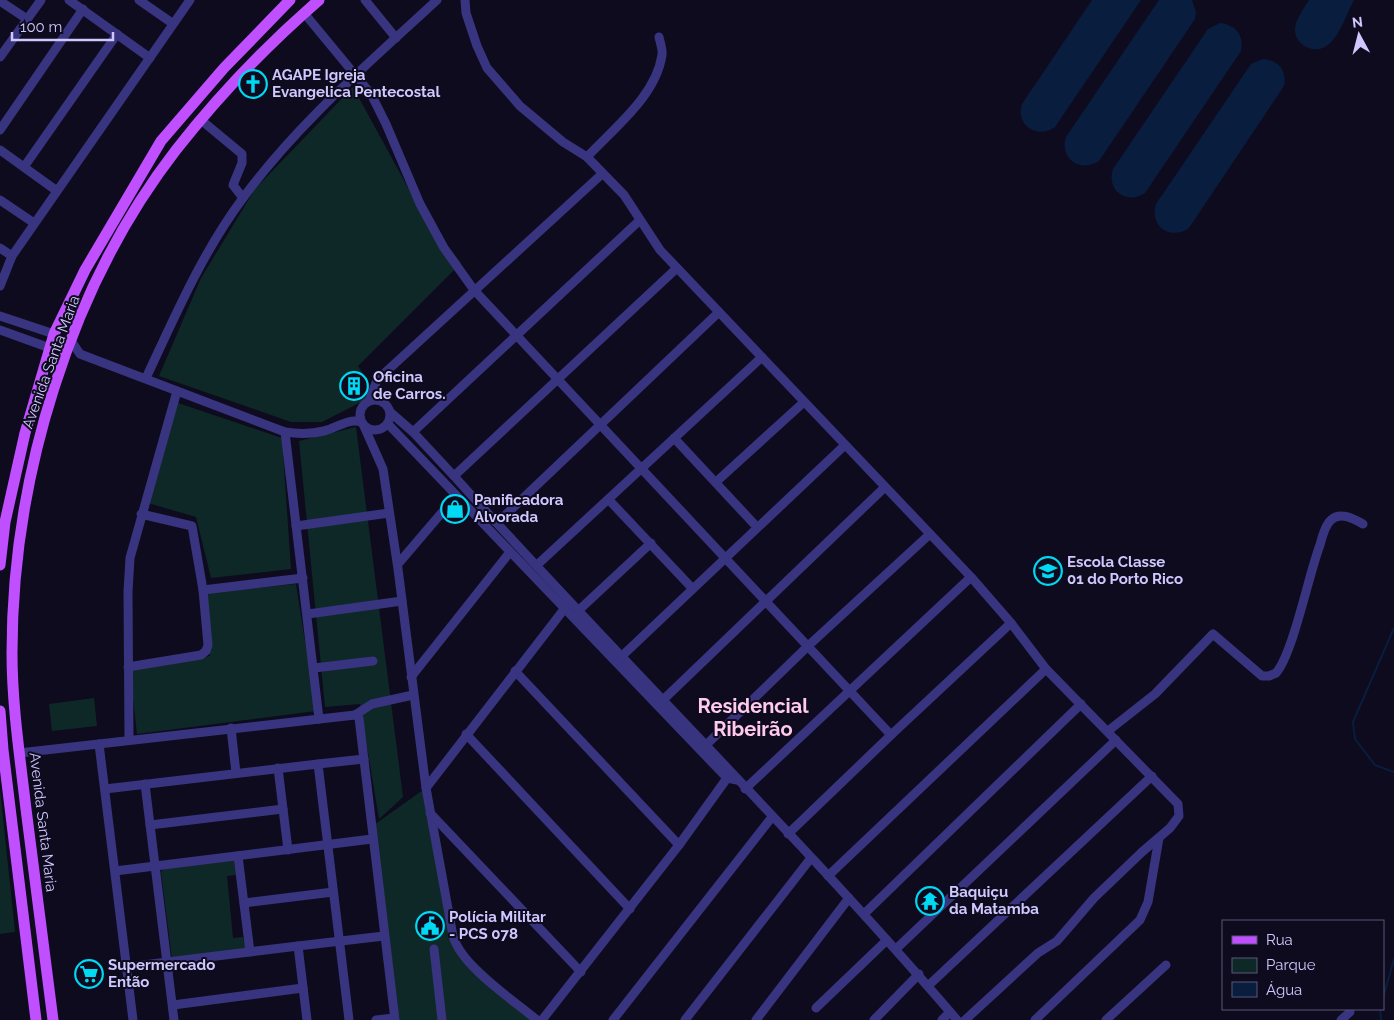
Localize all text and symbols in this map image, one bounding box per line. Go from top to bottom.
scale bar [12,10,114,42]
north arrow [1334,10,1384,60]
text: N [1351,14,1364,31]
text: 100 m [20,18,62,36]
place label: AGAPE Igreja Evangelica Pentecostal [272,66,440,101]
church icon: AGAPE Igreja Evangelica Pentecostal [238,69,268,99]
street label: Avenida Santa Maria [19,293,83,431]
place label: Oficina de Carros. [373,368,446,403]
building icon: Oficina de Carros. [339,371,369,401]
place label: Panificadora Alvorada [474,491,564,526]
shop icon: Panificadora Alvorada [440,494,470,524]
place label: Escola Classe 01 do Porto Rico [1067,553,1183,588]
school or university icon: Escola Classe 01 do Porto Rico [1033,556,1063,586]
district label: Residencial Ribeirão [697,694,809,741]
street label: Avenida Santa Maria [26,751,60,893]
place label: Baquiçu da Matamba [949,883,1039,918]
temple icon: Baquiçu da Matamba [915,886,945,916]
place label: Polícia Militar - PCS 078 [449,908,546,943]
public building icon: Polícia Militar - PCS 078 [415,911,445,941]
legend [1222,920,1384,1010]
text: Rua [1266,931,1293,949]
place label: Supermercado Então [108,956,215,991]
text: Parque [1266,956,1316,974]
supermarket icon: Supermercado Então [74,959,104,989]
text: Água [1266,981,1302,999]

